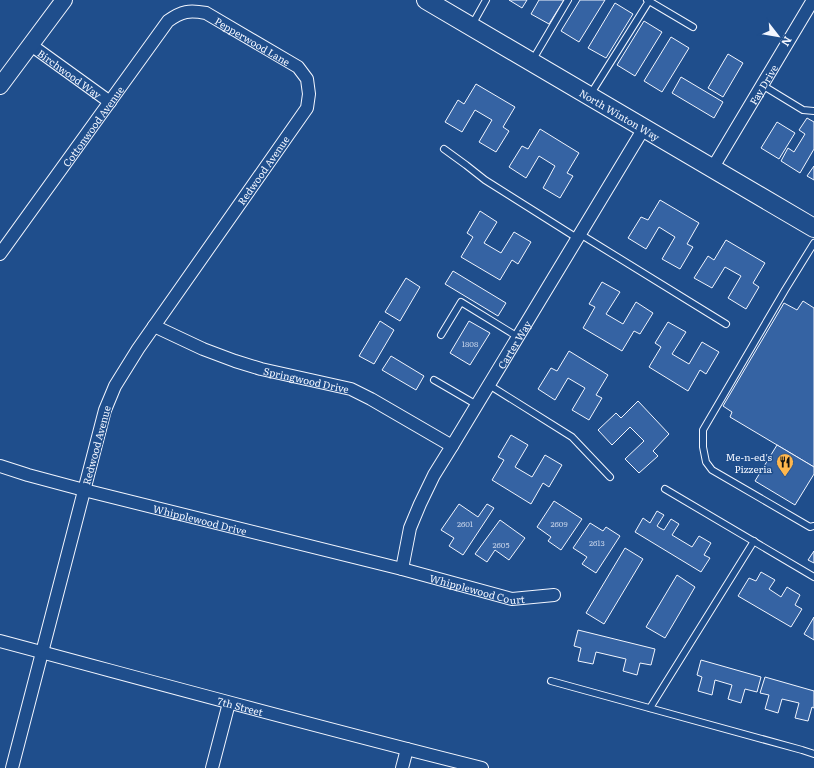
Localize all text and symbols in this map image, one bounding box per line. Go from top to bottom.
street label: Pepperwood Lane [213,13,293,69]
north arrow [758,16,798,56]
text: N [778,34,797,50]
street label: Birchwood Way [35,45,105,101]
street label: Fay Drive [745,61,781,107]
street label: Cottonwood Avenue [58,82,127,169]
street label: North Winton Way [577,84,663,144]
street label: Redwood Avenue [233,132,293,208]
street label: Carter Way [493,317,534,371]
house number: 1808 [462,338,479,349]
street label: Springwood Drive [262,362,350,396]
street label: Redwood Avenue [78,404,114,486]
place label: Me-n-ed's Pizzeria [725,449,773,476]
restaurant icon: Me-n-ed's Pizzeria [775,452,795,477]
street label: Whipplewood Drive [152,500,248,538]
house number: 2601 [457,518,474,529]
house number: 2609 [550,518,568,529]
house number: 2613 [589,537,605,548]
house number: 2605 [492,539,510,550]
street label: Whipplewood Court [428,569,525,607]
street label: 7th Street [216,692,265,719]

